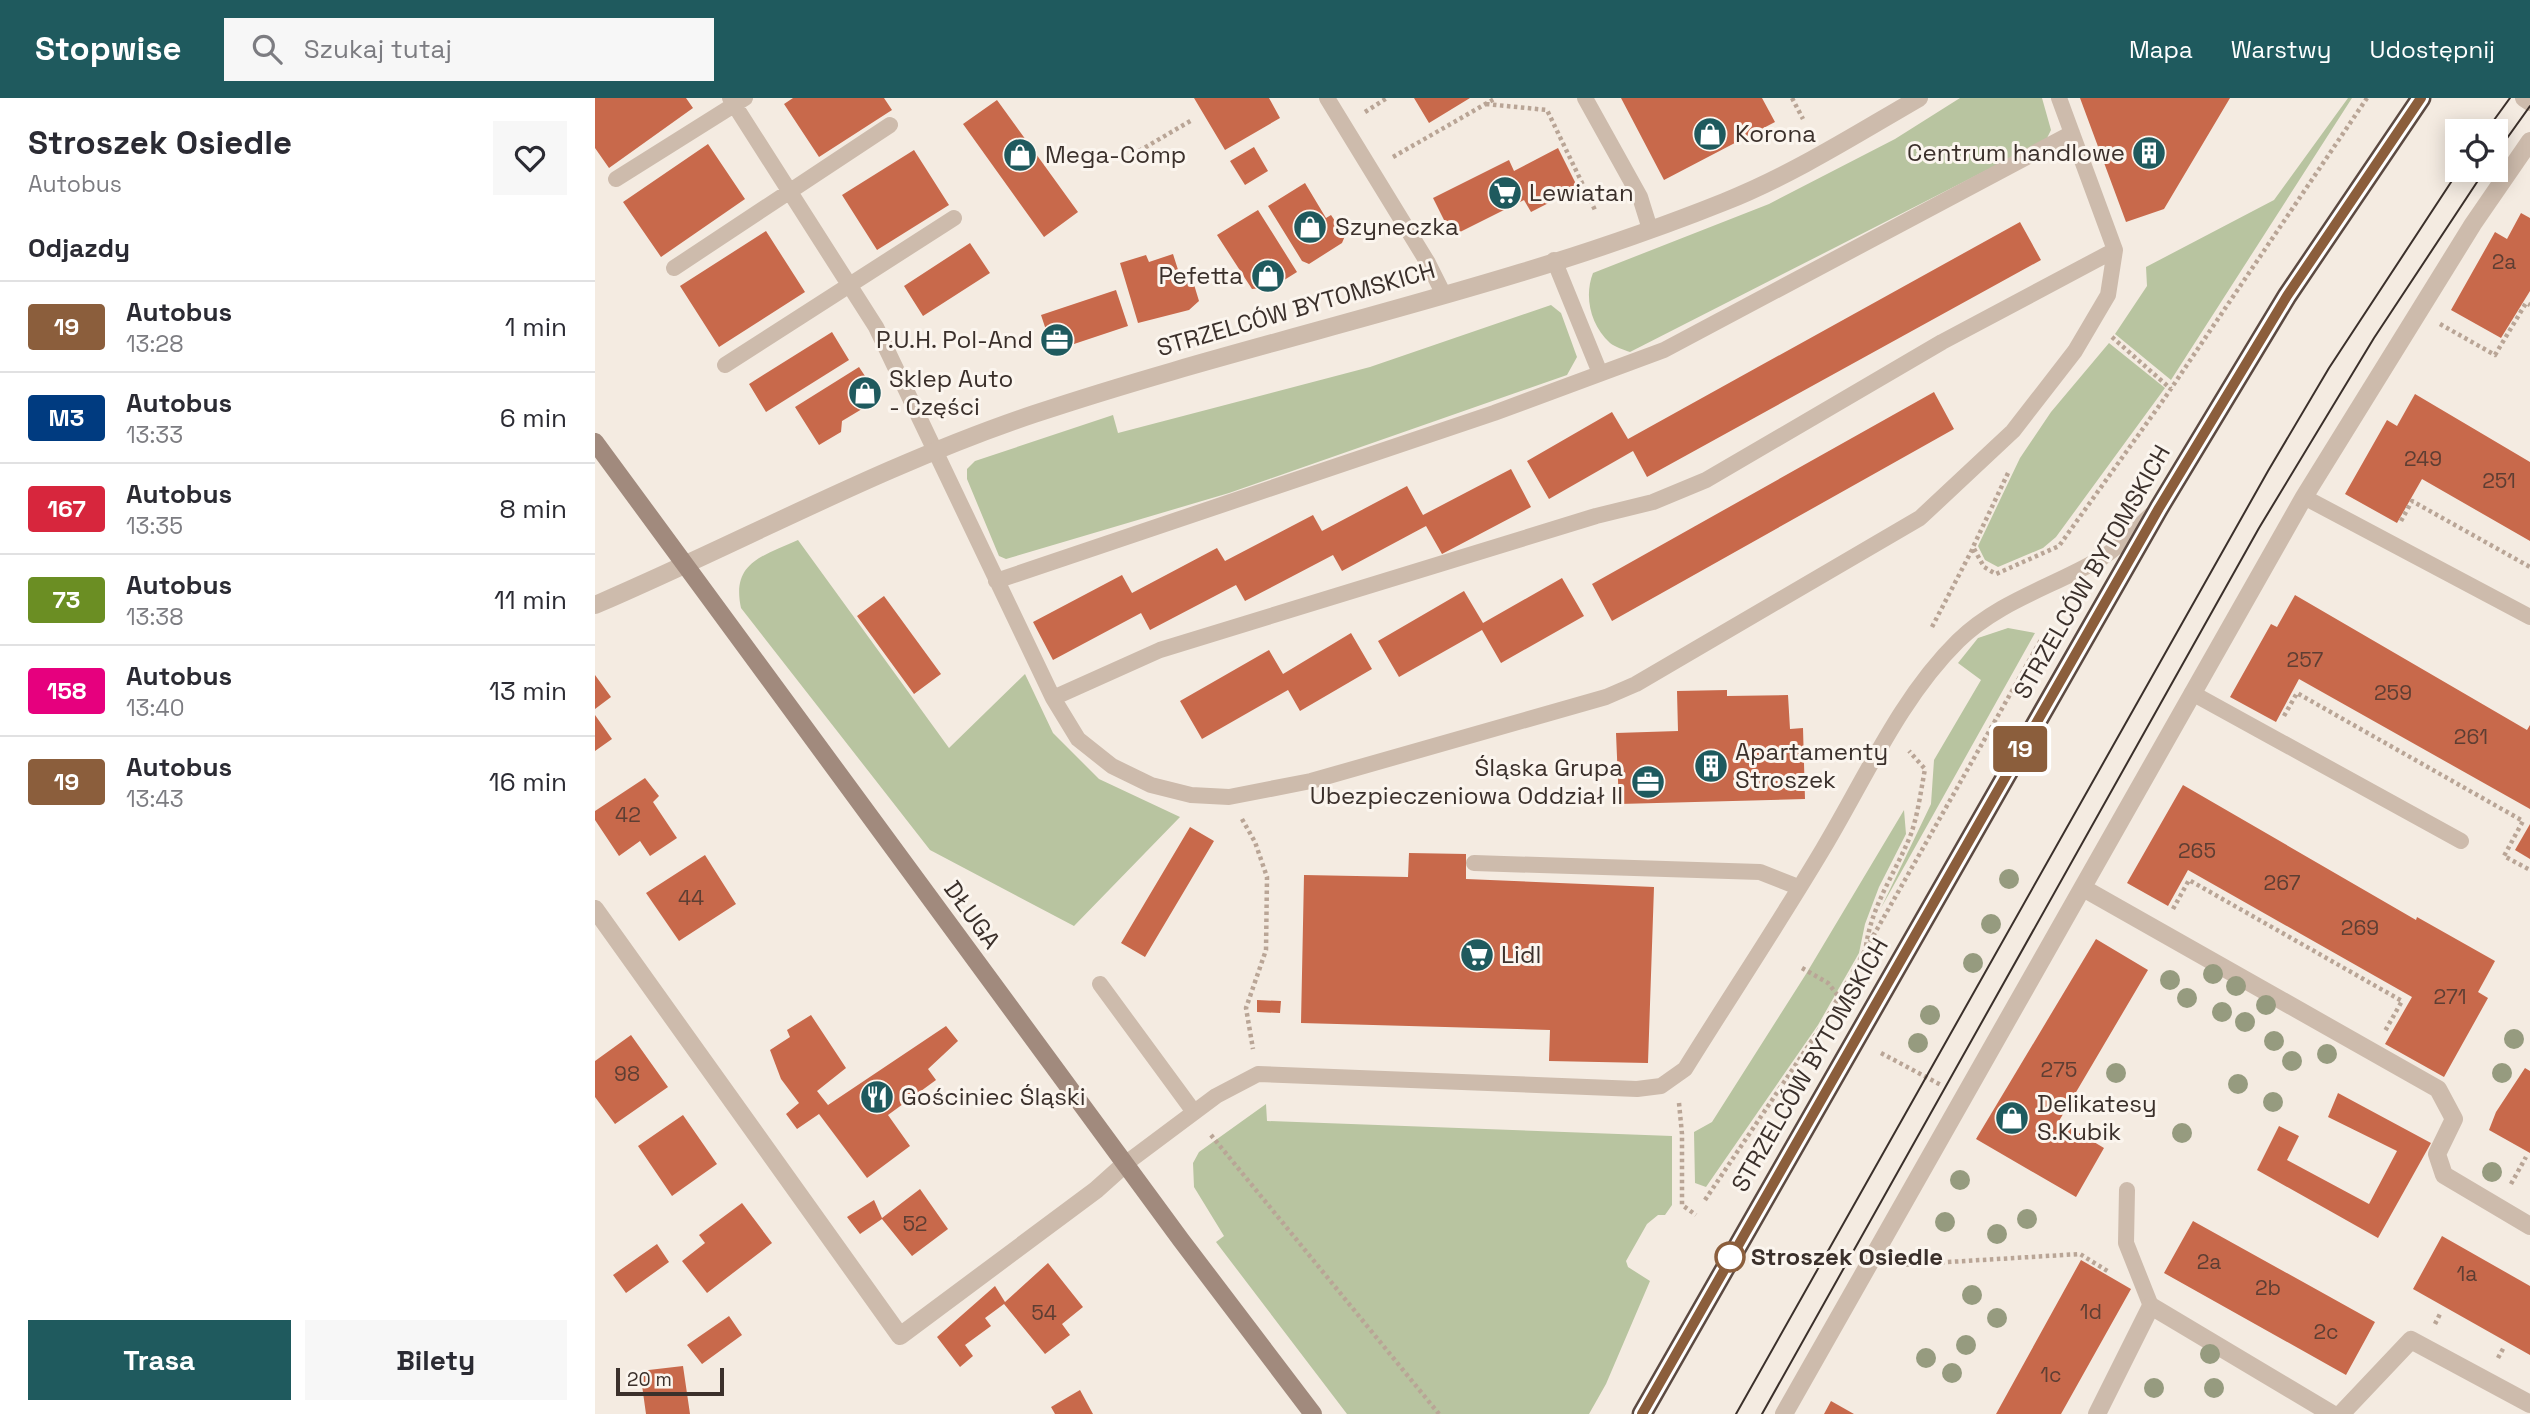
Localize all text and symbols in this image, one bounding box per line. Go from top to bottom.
search box [224,18,714,81]
text: Stopwise [35,28,182,70]
icon: search [248,30,286,68]
text: Szukaj tutaj [304,32,452,66]
text: Mapa [2129,34,2193,65]
text: Warstwy [2231,34,2332,65]
text: Udostępnij [2370,34,2495,65]
shop icon: Korona [1691,115,1729,153]
place label: Korona [1735,118,1816,149]
map controls [2445,119,2508,182]
button: locate [2445,119,2508,182]
button: heart [493,121,567,195]
text: Stroszek Osiedle [28,122,292,164]
building icon: Centrum handlowe [2130,134,2168,172]
shop icon: Mega-Comp [1001,136,1039,174]
place label: Centrum handlowe [1907,137,2125,168]
place label: Mega-Comp [1045,139,1186,170]
text: Autobus [28,169,122,199]
supermarket icon: Lewiatan [1486,174,1524,212]
place label: Lewiatan [1529,177,1634,208]
shop icon: Szyneczka [1291,208,1329,246]
place label: Szyneczka [1335,211,1459,242]
text: Odjazdy [28,231,130,265]
house number: 2a [2492,248,2516,275]
street label: STRZELCÓW BYTOMSKICH [1153,254,1439,363]
shop icon: Pefetta [1249,257,1287,295]
place label: Pefetta [1158,260,1243,291]
text: Autobus [126,295,232,329]
text: 1 min [505,310,567,344]
text: 19 [54,311,79,342]
office icon: P.U.H. Pol-And [1038,321,1076,359]
place label: P.U.H. Pol-And [876,324,1033,355]
text: 13:28 [126,329,184,359]
place label: Sklep Auto - Części [889,363,1013,422]
shop icon: Sklep Auto - Części [846,374,884,412]
text: Autobus [126,386,232,420]
text: 6 min [500,401,567,435]
text: M3 [49,402,84,433]
text: 13:33 [126,420,183,450]
street label: STRZELCÓW BYTOMSKICH [2006,439,2177,704]
house number: 249 [2404,445,2442,472]
house number: 251 [2482,467,2516,494]
text: Autobus [126,477,232,511]
text: 8 min [499,492,567,526]
text: 167 [47,493,86,524]
text: 13:35 [126,511,183,541]
text: Autobus [126,568,232,602]
text: 11 min [494,583,567,617]
text: 73 [53,584,80,615]
text: 13:38 [126,602,184,632]
house number: 257 [2287,646,2324,673]
text: Autobus [126,659,232,693]
text: 13 min [489,674,567,708]
text: 158 [47,675,86,706]
house number: 259 [2374,679,2412,706]
text: 13:40 [126,693,184,723]
house number: 261 [2454,723,2488,750]
line badge: 19 [1989,726,2051,772]
text: 19 [2007,733,2033,764]
place label: Apartamenty Stroszek [1735,736,1888,795]
building icon: Apartamenty Stroszek [1692,747,1730,785]
text: Autobus [126,750,232,784]
place label: Śląska Grupa Ubezpieczeniowa Oddział II [1310,752,1623,811]
office icon: Śląska Grupa Ubezpieczeniowa Oddział II [1629,763,1667,801]
text: 16 min [489,765,567,799]
text: 19 [54,766,79,797]
text: 13:43 [126,784,184,814]
house number: 42 [615,801,641,828]
house number: 265 [2178,837,2216,864]
house number: 267 [2263,869,2301,896]
street label: DŁUGA [937,874,1008,955]
house number: 44 [678,884,704,911]
house number: 269 [2341,914,2379,941]
street label: STRZELCÓW BYTOMSKICH [1724,932,1895,1197]
supermarket icon: Lidl [1458,936,1496,974]
place label: Lidl [1501,939,1541,970]
house number: 271 [2434,983,2466,1010]
house number: 275 [2041,1056,2077,1083]
house number: 98 [614,1060,640,1087]
restaurant icon: Gościniec Śląski [858,1078,896,1116]
place label: Gościniec Śląski [901,1081,1086,1112]
place label: Delikatesy S.Kubik [2037,1088,2157,1147]
shop icon: Delikatesy S.Kubik [1993,1099,2031,1137]
house number: 52 [902,1210,928,1237]
place label: Stroszek Osiedle [1751,1241,1943,1272]
marker: Stroszek Osiedle [1715,1242,1745,1272]
house number: 2a [2197,1248,2221,1275]
house number: 1a [2457,1260,2477,1287]
house number: 2b [2255,1274,2281,1301]
house number: 1d [2080,1298,2102,1325]
house number: 54 [1031,1299,1057,1326]
house number: 2c [2313,1318,2339,1345]
button: Trasa [28,1320,291,1400]
button: Bilety [305,1320,567,1400]
house number: 1c [2040,1361,2062,1388]
scale bar [616,1365,725,1397]
text: 20 m [627,1367,672,1392]

